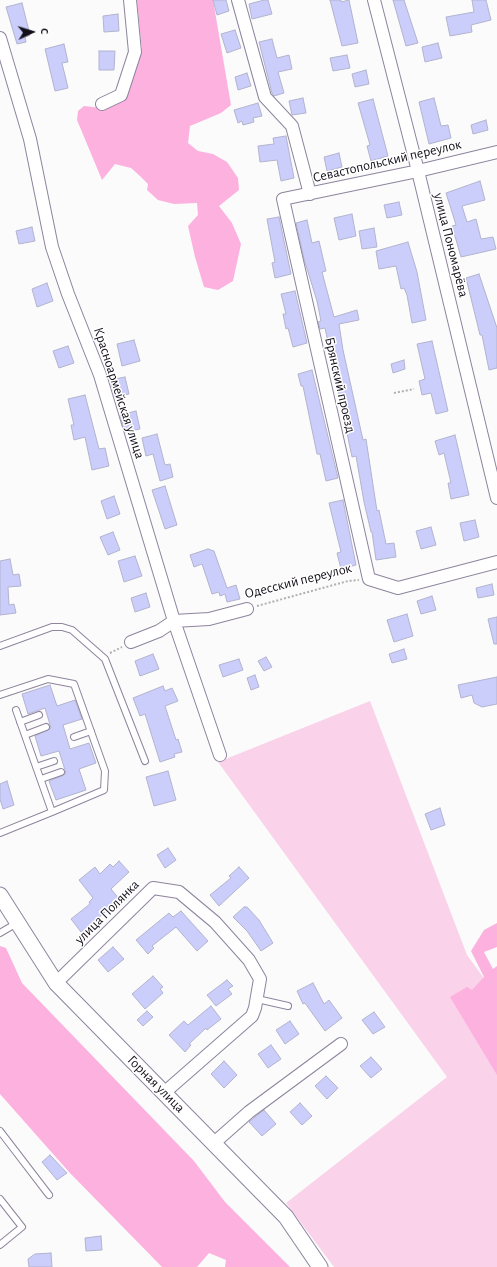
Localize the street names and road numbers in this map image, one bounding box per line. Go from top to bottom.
street label: Севастопольский переулок [311,136,463,186]
street label: улица Пономарёва [430,191,472,299]
street label: Красноармейская улица [90,325,148,461]
street label: Брянский проезд [321,335,359,435]
street label: Одесский переулок [243,560,353,602]
street label: улица Полянка [71,876,143,948]
street label: Горная улица [124,1052,188,1116]

